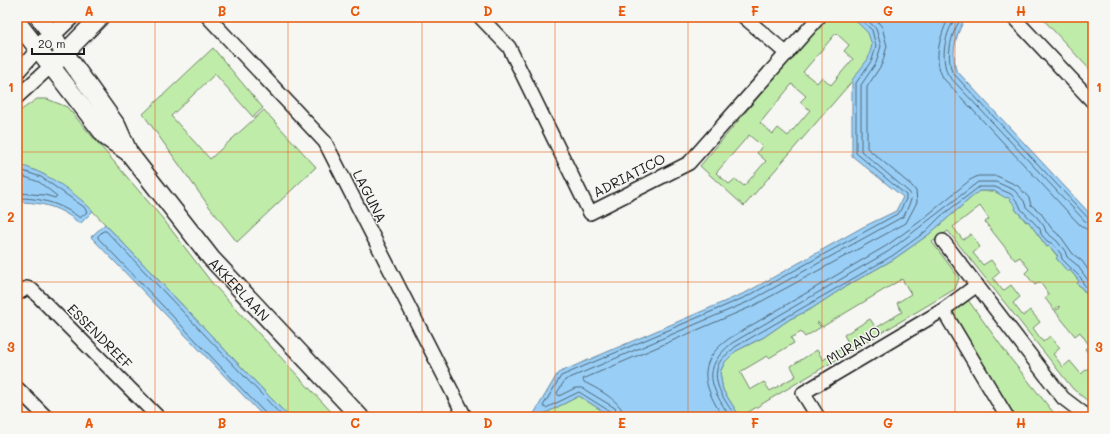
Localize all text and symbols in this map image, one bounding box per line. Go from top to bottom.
text: A [84,2,94,19]
text: B [218,2,227,19]
text: C [350,2,360,19]
text: D [483,2,493,19]
text: E [618,2,626,19]
text: F [751,2,759,19]
text: G [883,2,893,19]
text: H [1016,2,1026,19]
scale bar [32,30,84,56]
text: 20 m [38,35,66,51]
text: 1 [8,78,14,95]
text: 1 [1096,78,1102,95]
street label: ADRIATICO [589,149,669,201]
street label: LAGUNA [349,166,391,226]
text: 2 [7,208,15,225]
text: 2 [1095,208,1103,225]
street label: AKKERLAAN [205,253,274,325]
street label: ESSENDREEF [63,299,137,373]
street label: MURANO [822,321,884,369]
text: 3 [7,338,15,355]
text: 3 [1095,338,1103,355]
text: A [84,414,94,431]
text: B [218,414,227,431]
text: C [350,414,360,431]
text: D [483,414,493,431]
text: E [618,414,626,431]
text: F [751,414,759,431]
text: G [883,414,893,431]
text: H [1016,414,1026,431]

